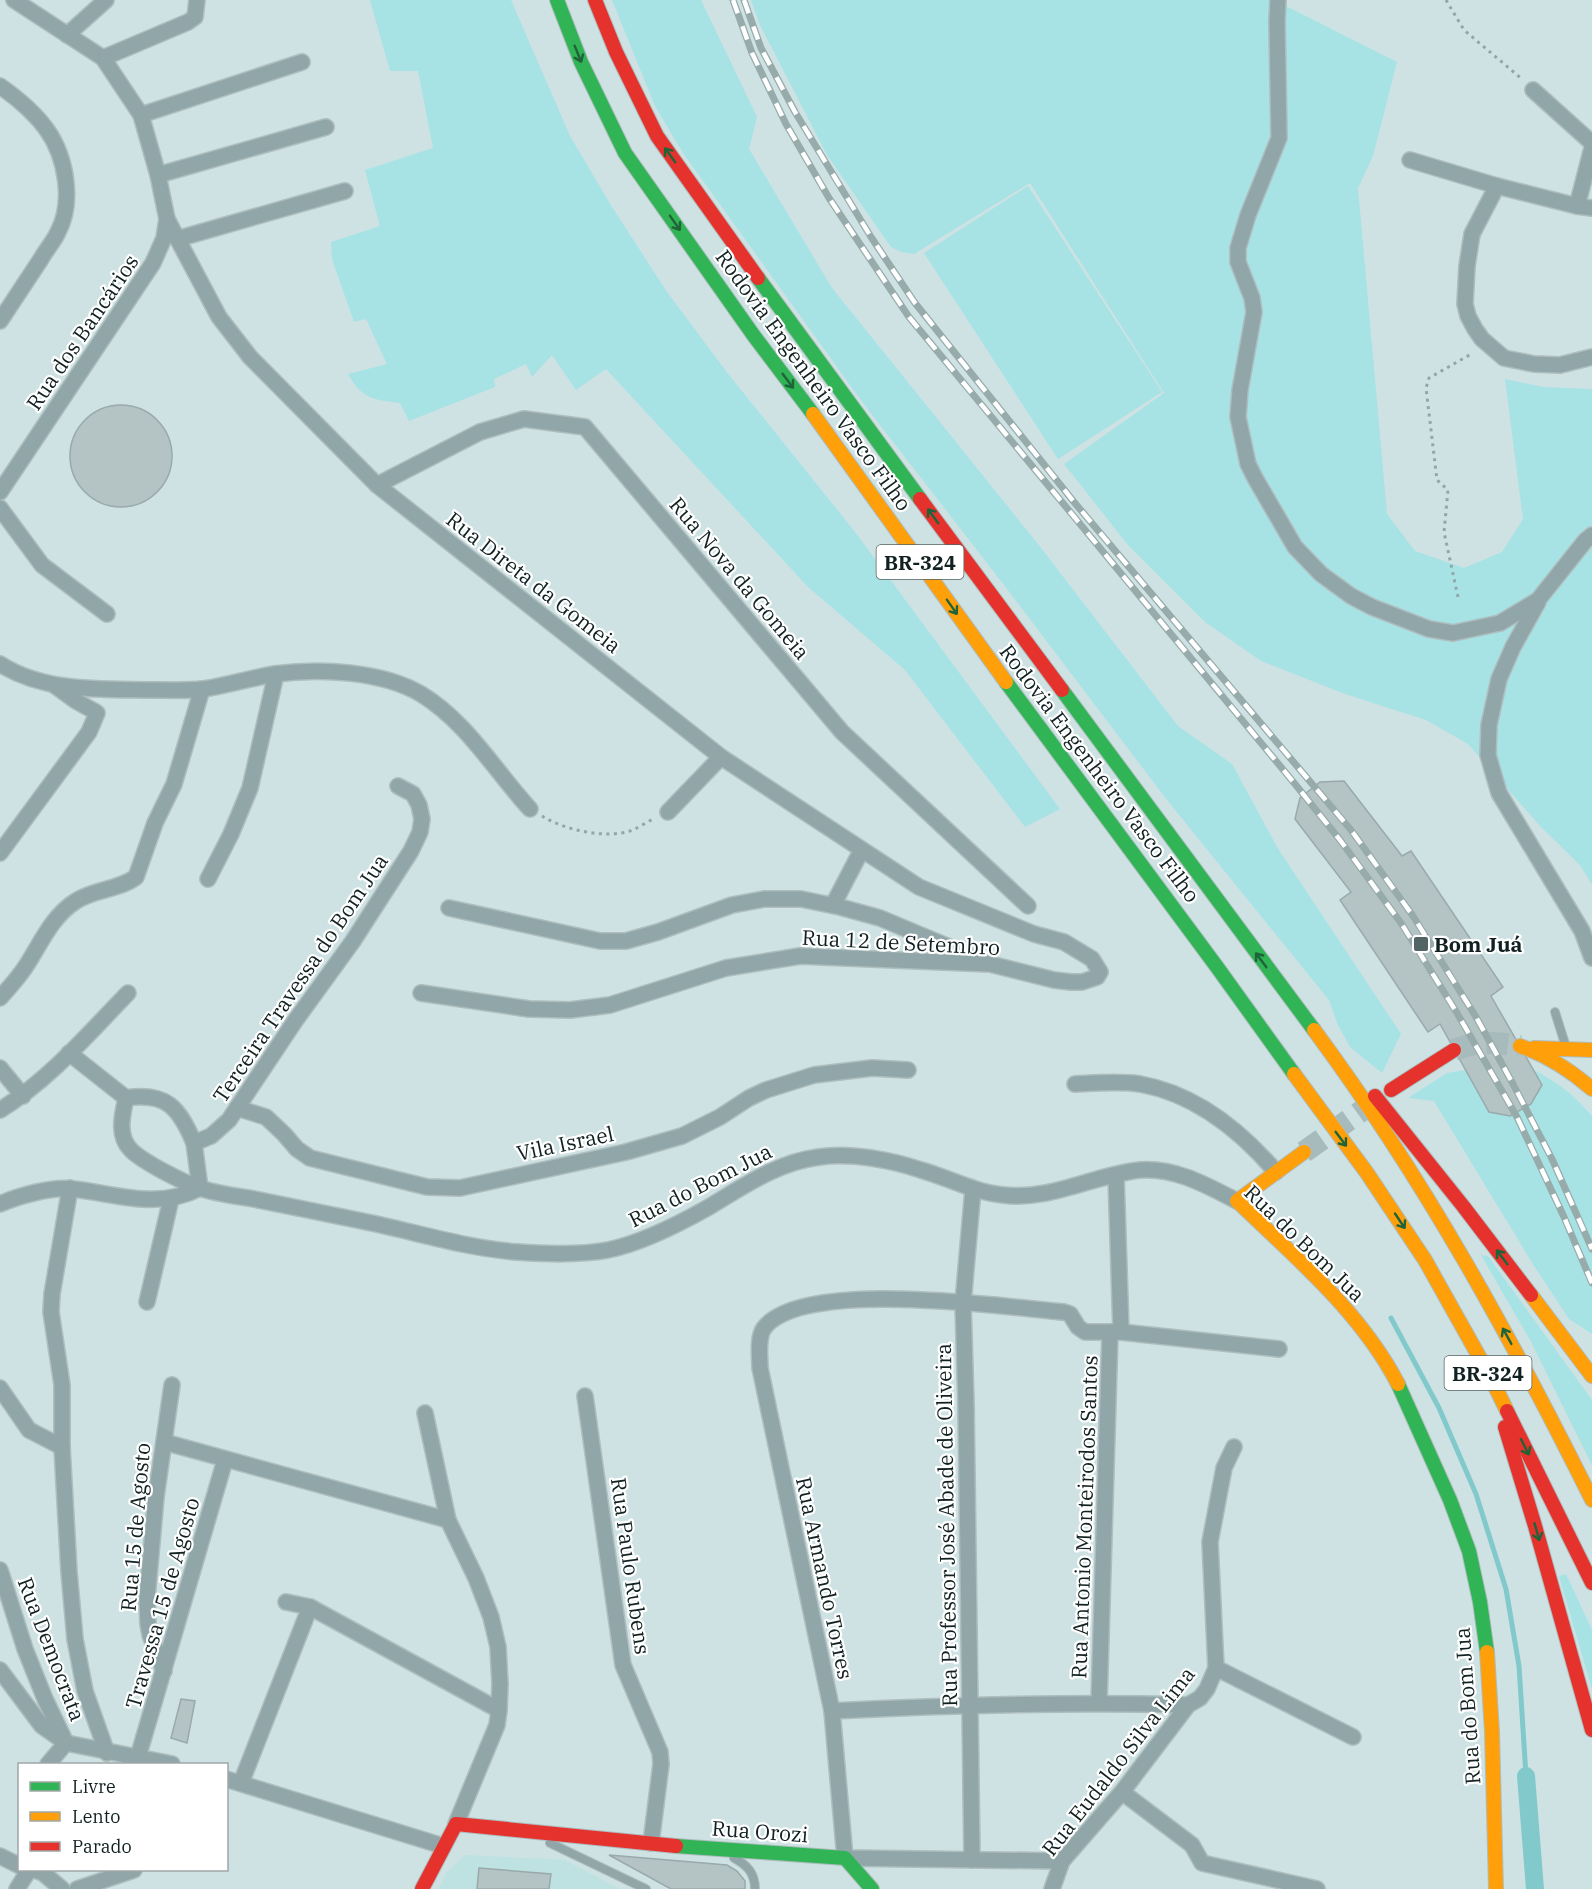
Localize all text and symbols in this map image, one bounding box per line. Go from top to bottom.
one-way arrow [573,45,584,63]
one-way arrow [664,147,676,163]
one-way arrow [669,214,681,230]
street label: Rodovia Engenheiro Vasco Filho [710,244,918,516]
street label: Rua dos Bancários [19,249,145,415]
one-way arrow [782,373,794,389]
street label: Rua Nova da Gomeia [664,491,816,665]
street label: Rua Direta da Gomeia [441,505,627,659]
one-way arrow [927,509,939,525]
road number: BR-324 [876,545,964,579]
one-way arrow [946,599,958,615]
street label: Rodovia Engenheiro Vasco Filho [994,638,1206,908]
street label: Terceira Travessa do Bom Jua [206,848,394,1108]
street label: Rua 12 de Setembro [801,923,1001,961]
place label: Bom Juá [1434,930,1523,958]
marker: Bom Juá [1412,935,1430,953]
one-way arrow [1255,953,1267,969]
street label: Vila Israel [514,1119,616,1167]
one-way arrow [1335,1130,1348,1146]
street label: Rua do Bom Jua [623,1137,777,1233]
street label: Rua do Bom Jua [1239,1178,1371,1308]
one-way arrow [1393,1213,1406,1230]
one-way arrow [1496,1250,1509,1266]
one-way arrow [1501,1328,1513,1345]
street label: Rua Professor José Abade de Oliveira [929,1343,963,1707]
street label: Rua Antonio Monteirodos Santos [1064,1355,1104,1679]
road number: BR-324 [1444,1356,1532,1390]
one-way arrow [1520,1437,1531,1455]
street label: Rua 15 de Agosto [114,1441,156,1613]
street label: Rua Armando Torres [790,1474,860,1682]
street label: Rua Paulo Rubens [605,1476,657,1656]
street label: Travessa 15 de Agosto [118,1494,206,1712]
one-way arrow [1532,1522,1543,1541]
street label: Rua Democrata [12,1573,92,1725]
street label: Rua do Bom Jua [1448,1626,1486,1786]
street label: Rua Eudaldo Silva Lima [1035,1661,1201,1861]
legend [18,1763,228,1871]
text: Livre [72,1775,116,1798]
text: Lento [72,1805,120,1828]
street label: Rua Orozi [711,1814,809,1848]
text: Parado [72,1835,132,1858]

